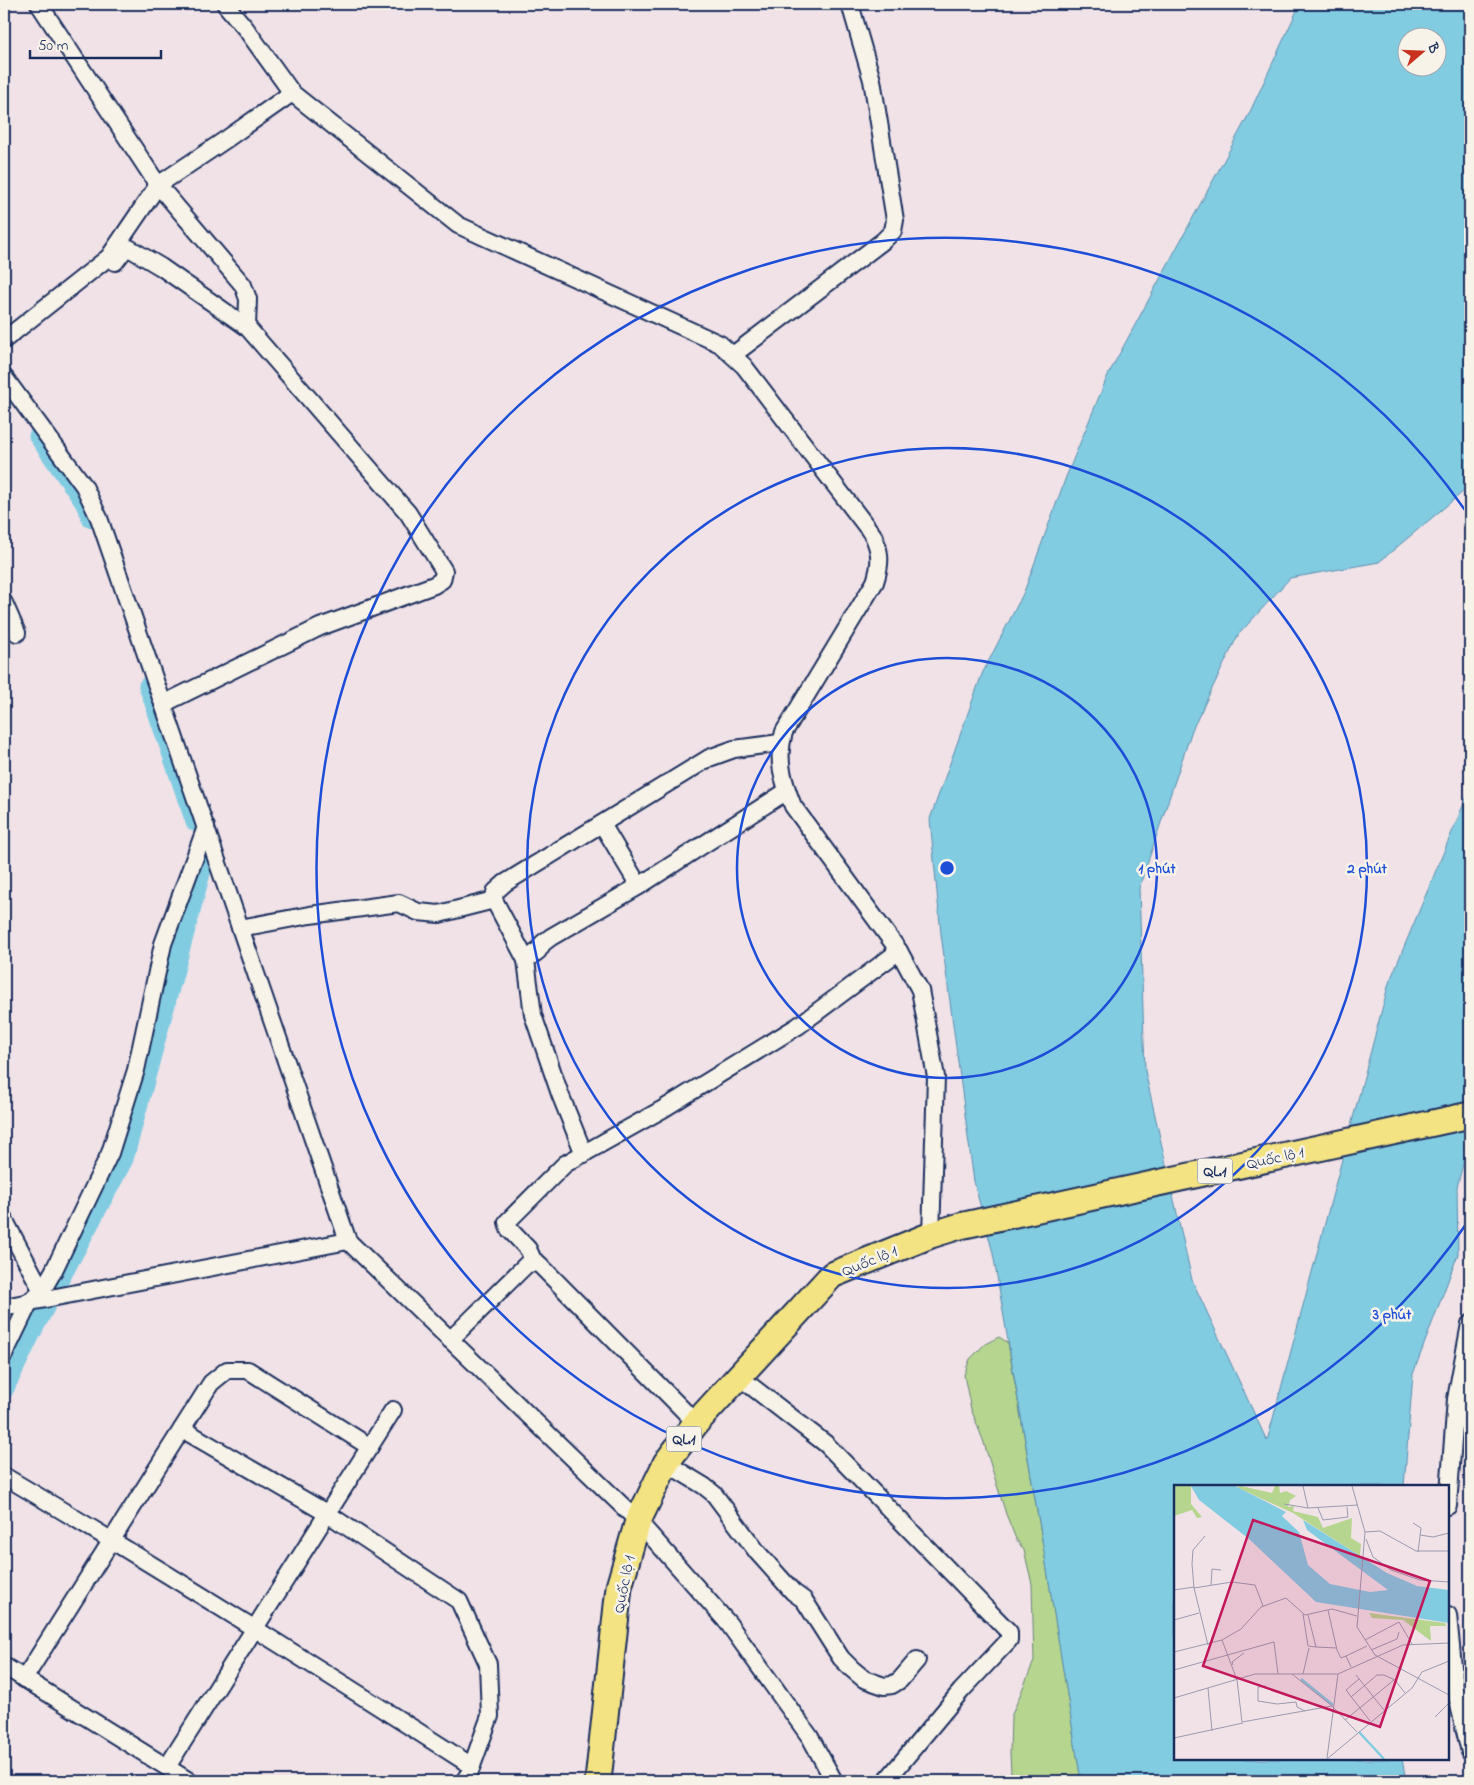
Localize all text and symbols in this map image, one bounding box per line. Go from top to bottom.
scale bar [30,28,161,60]
north arrow [1396,28,1446,78]
text: 50 m [38,35,69,57]
text: B [1421,39,1445,57]
text: 1 phút [1139,858,1176,880]
text: 2 phút [1346,858,1388,880]
centre of rings [938,859,956,877]
street label: Quốc lộ 1 [1244,1141,1306,1177]
road number: QL.1 [1198,1158,1232,1184]
street label: Quốc lộ 1 [838,1240,901,1284]
text: 3 phút [1372,1304,1412,1326]
road number: QL.1 [666,1426,702,1452]
inset map [1174,1485,1449,1760]
street label: Quốc lộ 1 [608,1553,642,1615]

